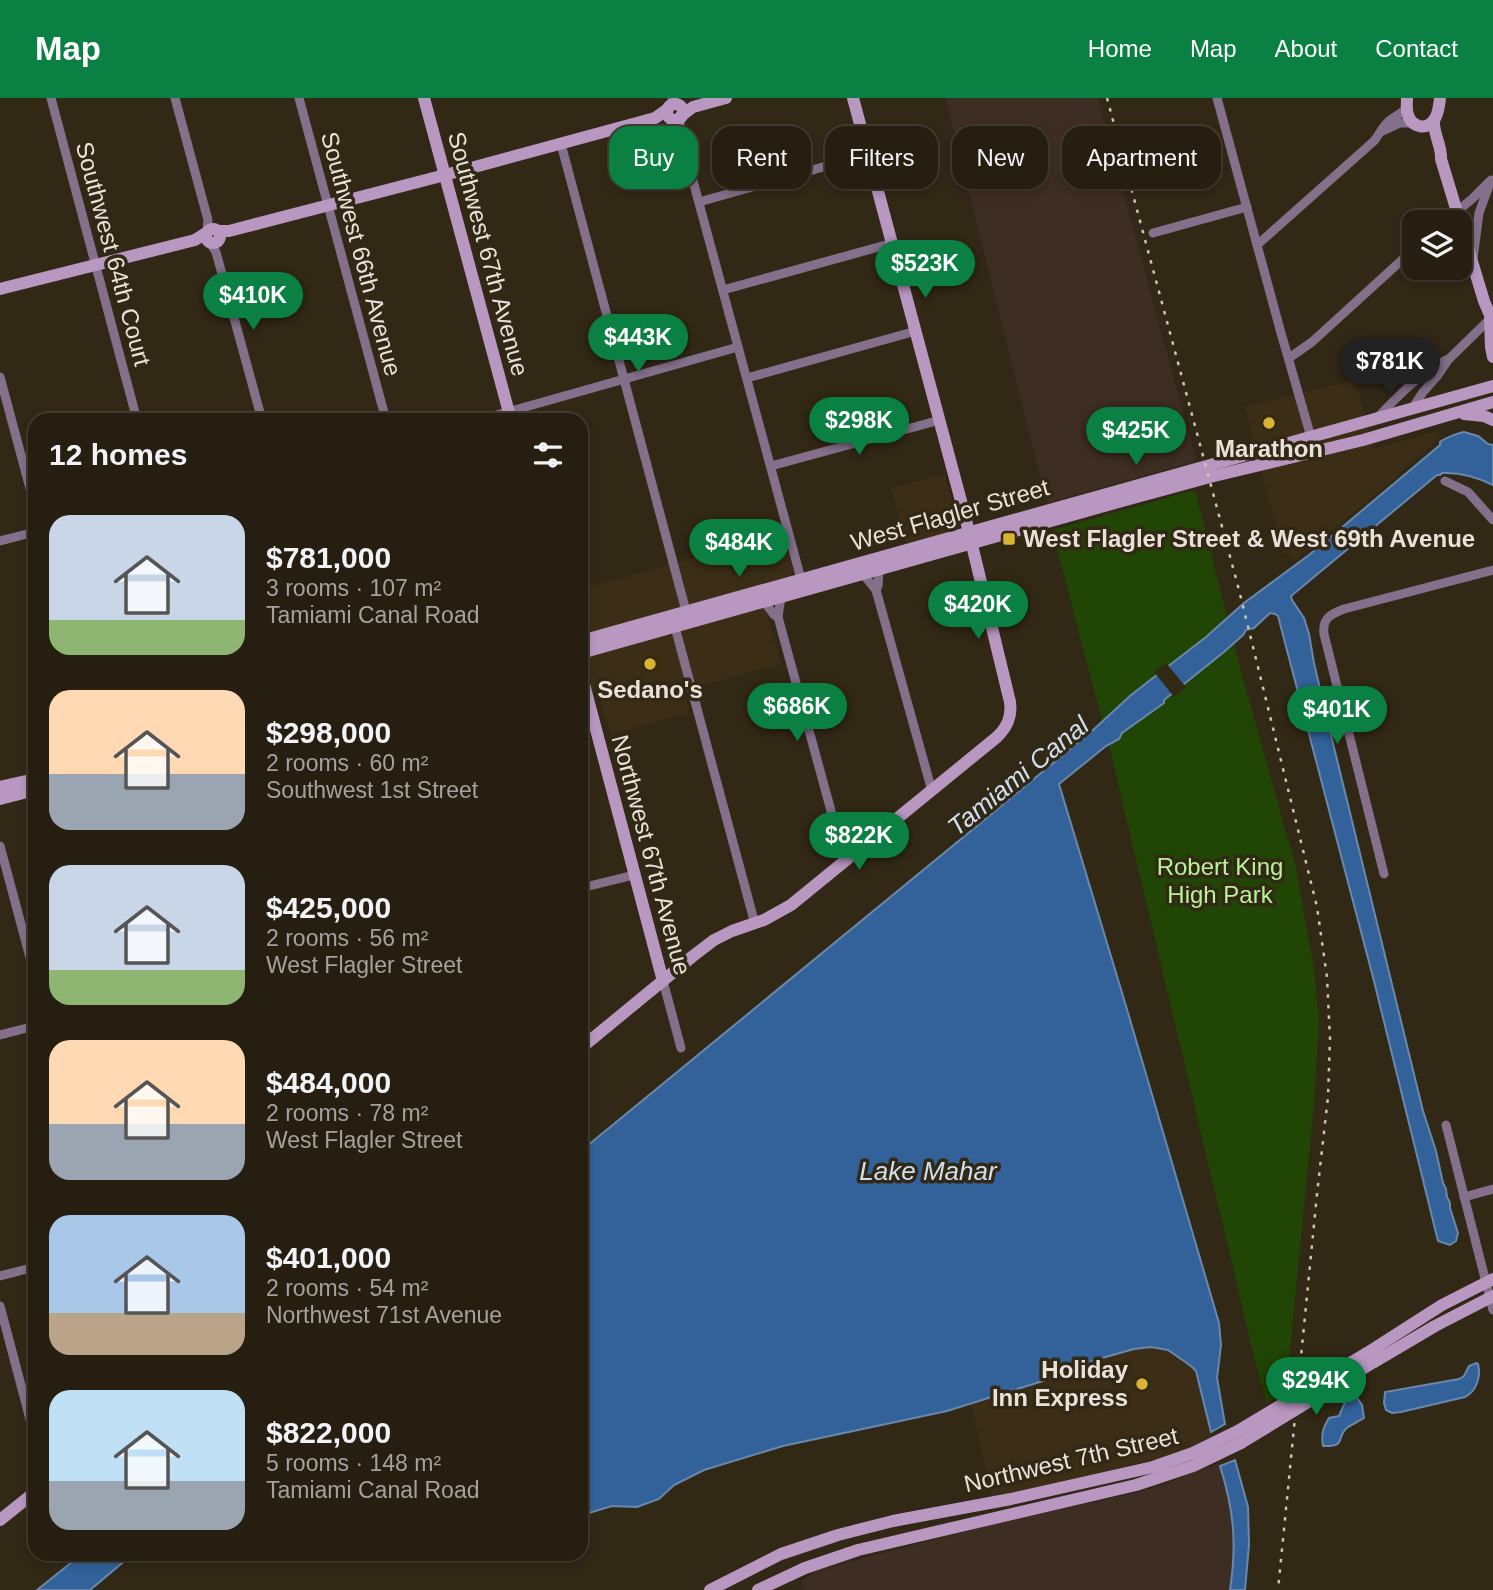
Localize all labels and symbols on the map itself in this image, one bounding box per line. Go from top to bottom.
street label: Southwest 66th Avenue [316,129,407,379]
street label: Southwest 67th Avenue [443,129,534,379]
street label: Southwest 64th Court [71,139,156,369]
pin: $523K [876,240,974,300]
pin: $410K [204,272,302,332]
pin: $443K [589,314,687,374]
pin: $781K [1341,338,1439,398]
pin: $298K [810,398,908,457]
pin: $425K [1087,408,1185,467]
marker: Marathon [1261,415,1277,431]
place label: Marathon [1215,435,1323,462]
street label: West Flagler Street [848,473,1052,556]
pin: $484K [690,519,788,579]
place label: West Flagler Street & West 69th Avenue [1023,525,1475,552]
marker: West Flagler Street & West 69th Avenue [1001,531,1017,547]
pin: $420K [929,582,1027,641]
marker: Sedano's [642,656,658,672]
place label: Sedano's [597,676,703,703]
pin: $686K [748,684,846,743]
pin: $401K [1288,686,1386,746]
water label: Tamiami Canal [942,709,1095,842]
street label: Northwest 67th Avenue [606,732,697,978]
pin: $822K [810,812,908,872]
park label: Robert King High Park [1157,853,1283,908]
water label: Lake Mahar [859,1156,998,1186]
place label: Holiday Inn Express [992,1356,1129,1411]
pin: $294K [1267,1358,1365,1417]
marker: Holiday Inn Express [1134,1376,1150,1392]
street label: Northwest 7th Street [961,1422,1181,1497]

